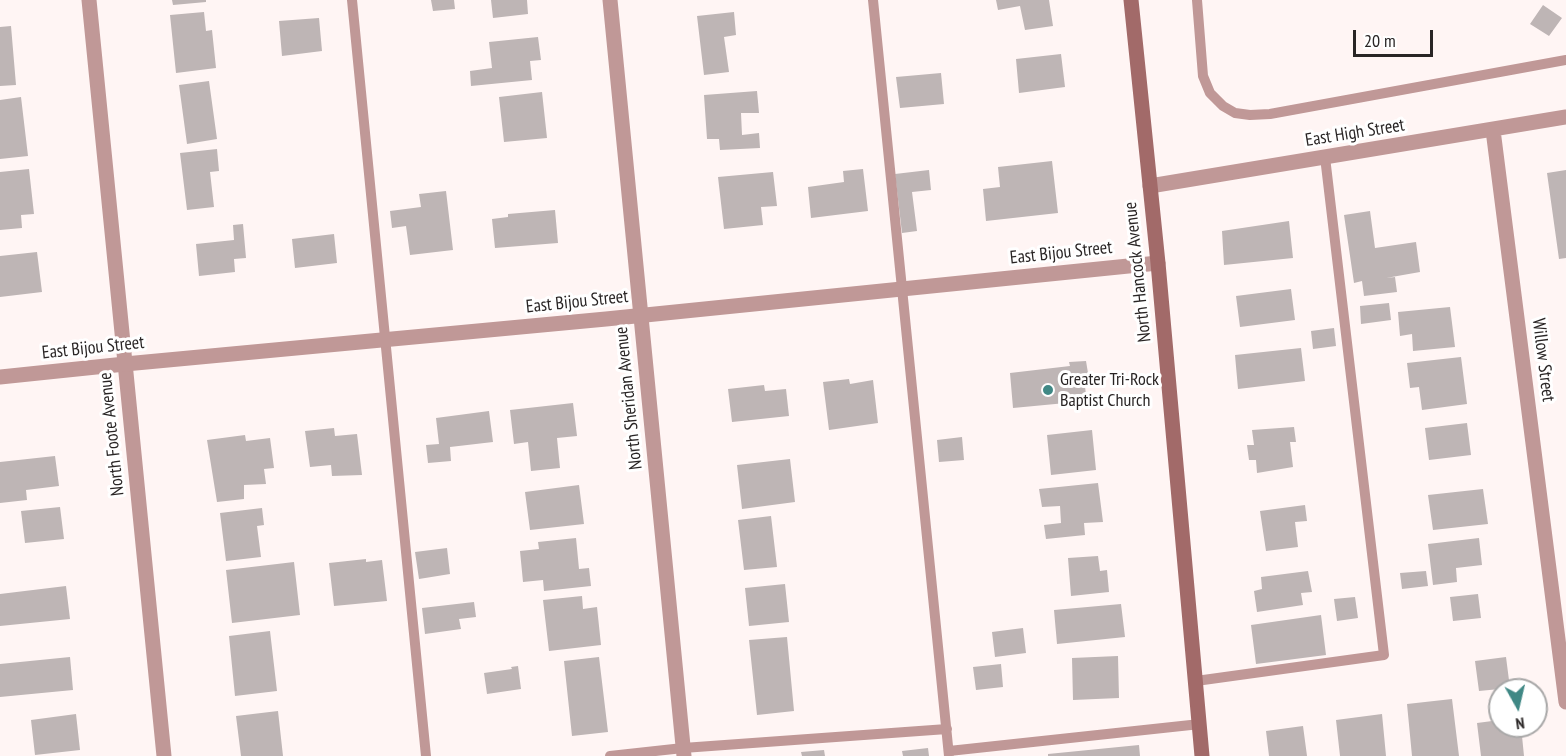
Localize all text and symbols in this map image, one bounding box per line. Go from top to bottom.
scale bar [1356,18,1436,56]
text: 20 m [1364,29,1396,52]
street label: East High Street [1304,115,1406,151]
street label: North Hancock Avenue [1120,201,1156,343]
street label: East Bijou Street [1009,237,1113,269]
street label: East Bijou Street [525,286,629,318]
street label: Willow Street [1527,317,1559,403]
street label: North Sheridan Avenue [611,325,647,471]
street label: East Bijou Street [41,332,145,364]
place label: Greater Tri-Rock Baptist Church [1060,369,1159,412]
street label: North Foote Avenue [95,371,129,497]
marker: Greater Tri-Rock Baptist Church [1041,383,1055,397]
north arrow [1488,678,1548,738]
text: N [1515,713,1526,734]

